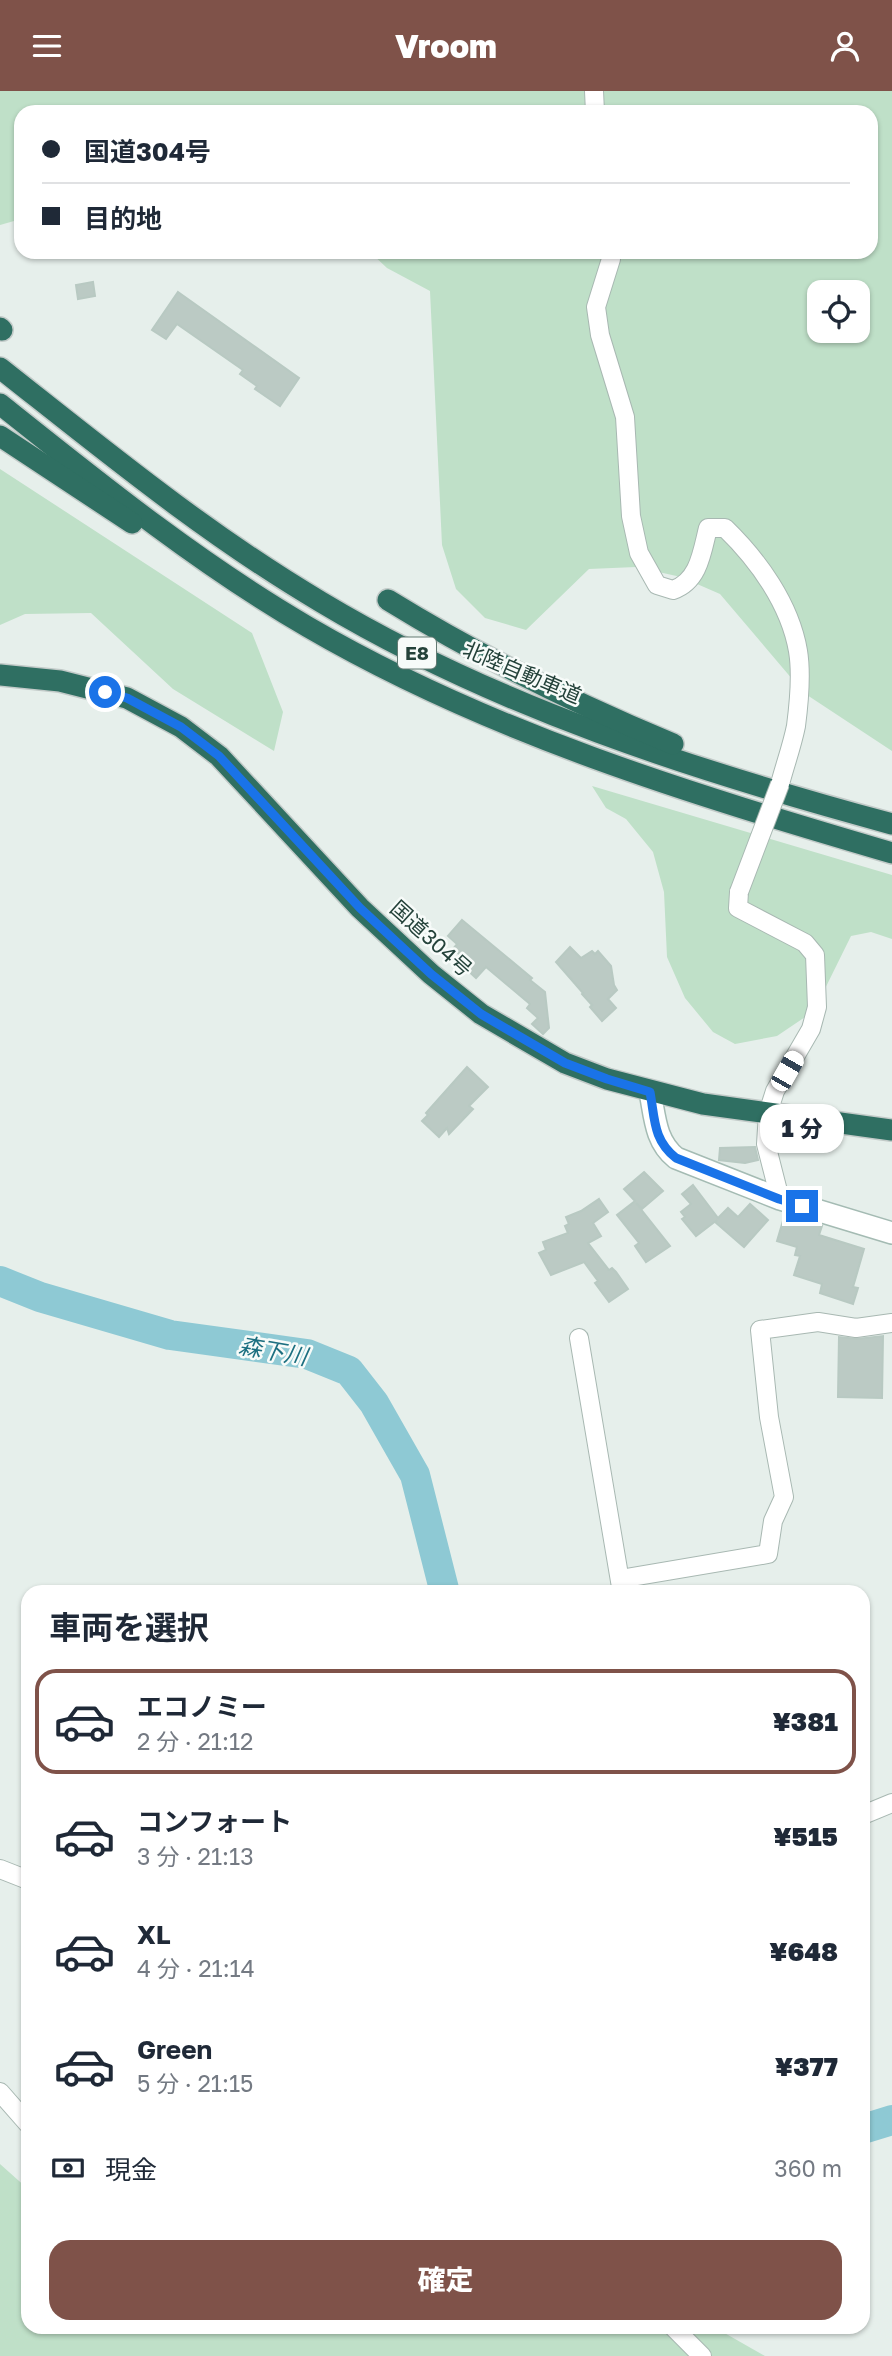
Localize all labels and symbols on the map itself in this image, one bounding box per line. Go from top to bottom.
street label: 北陸自動車道 [459,635,585,709]
road number: E8 [398,638,436,669]
route start [89,676,121,708]
street label: 国道304号 [385,895,478,982]
car [768,1048,807,1094]
callout: 1 分 [760,1105,844,1153]
route end [786,1190,818,1222]
water label: 森下川 [237,1330,313,1370]

